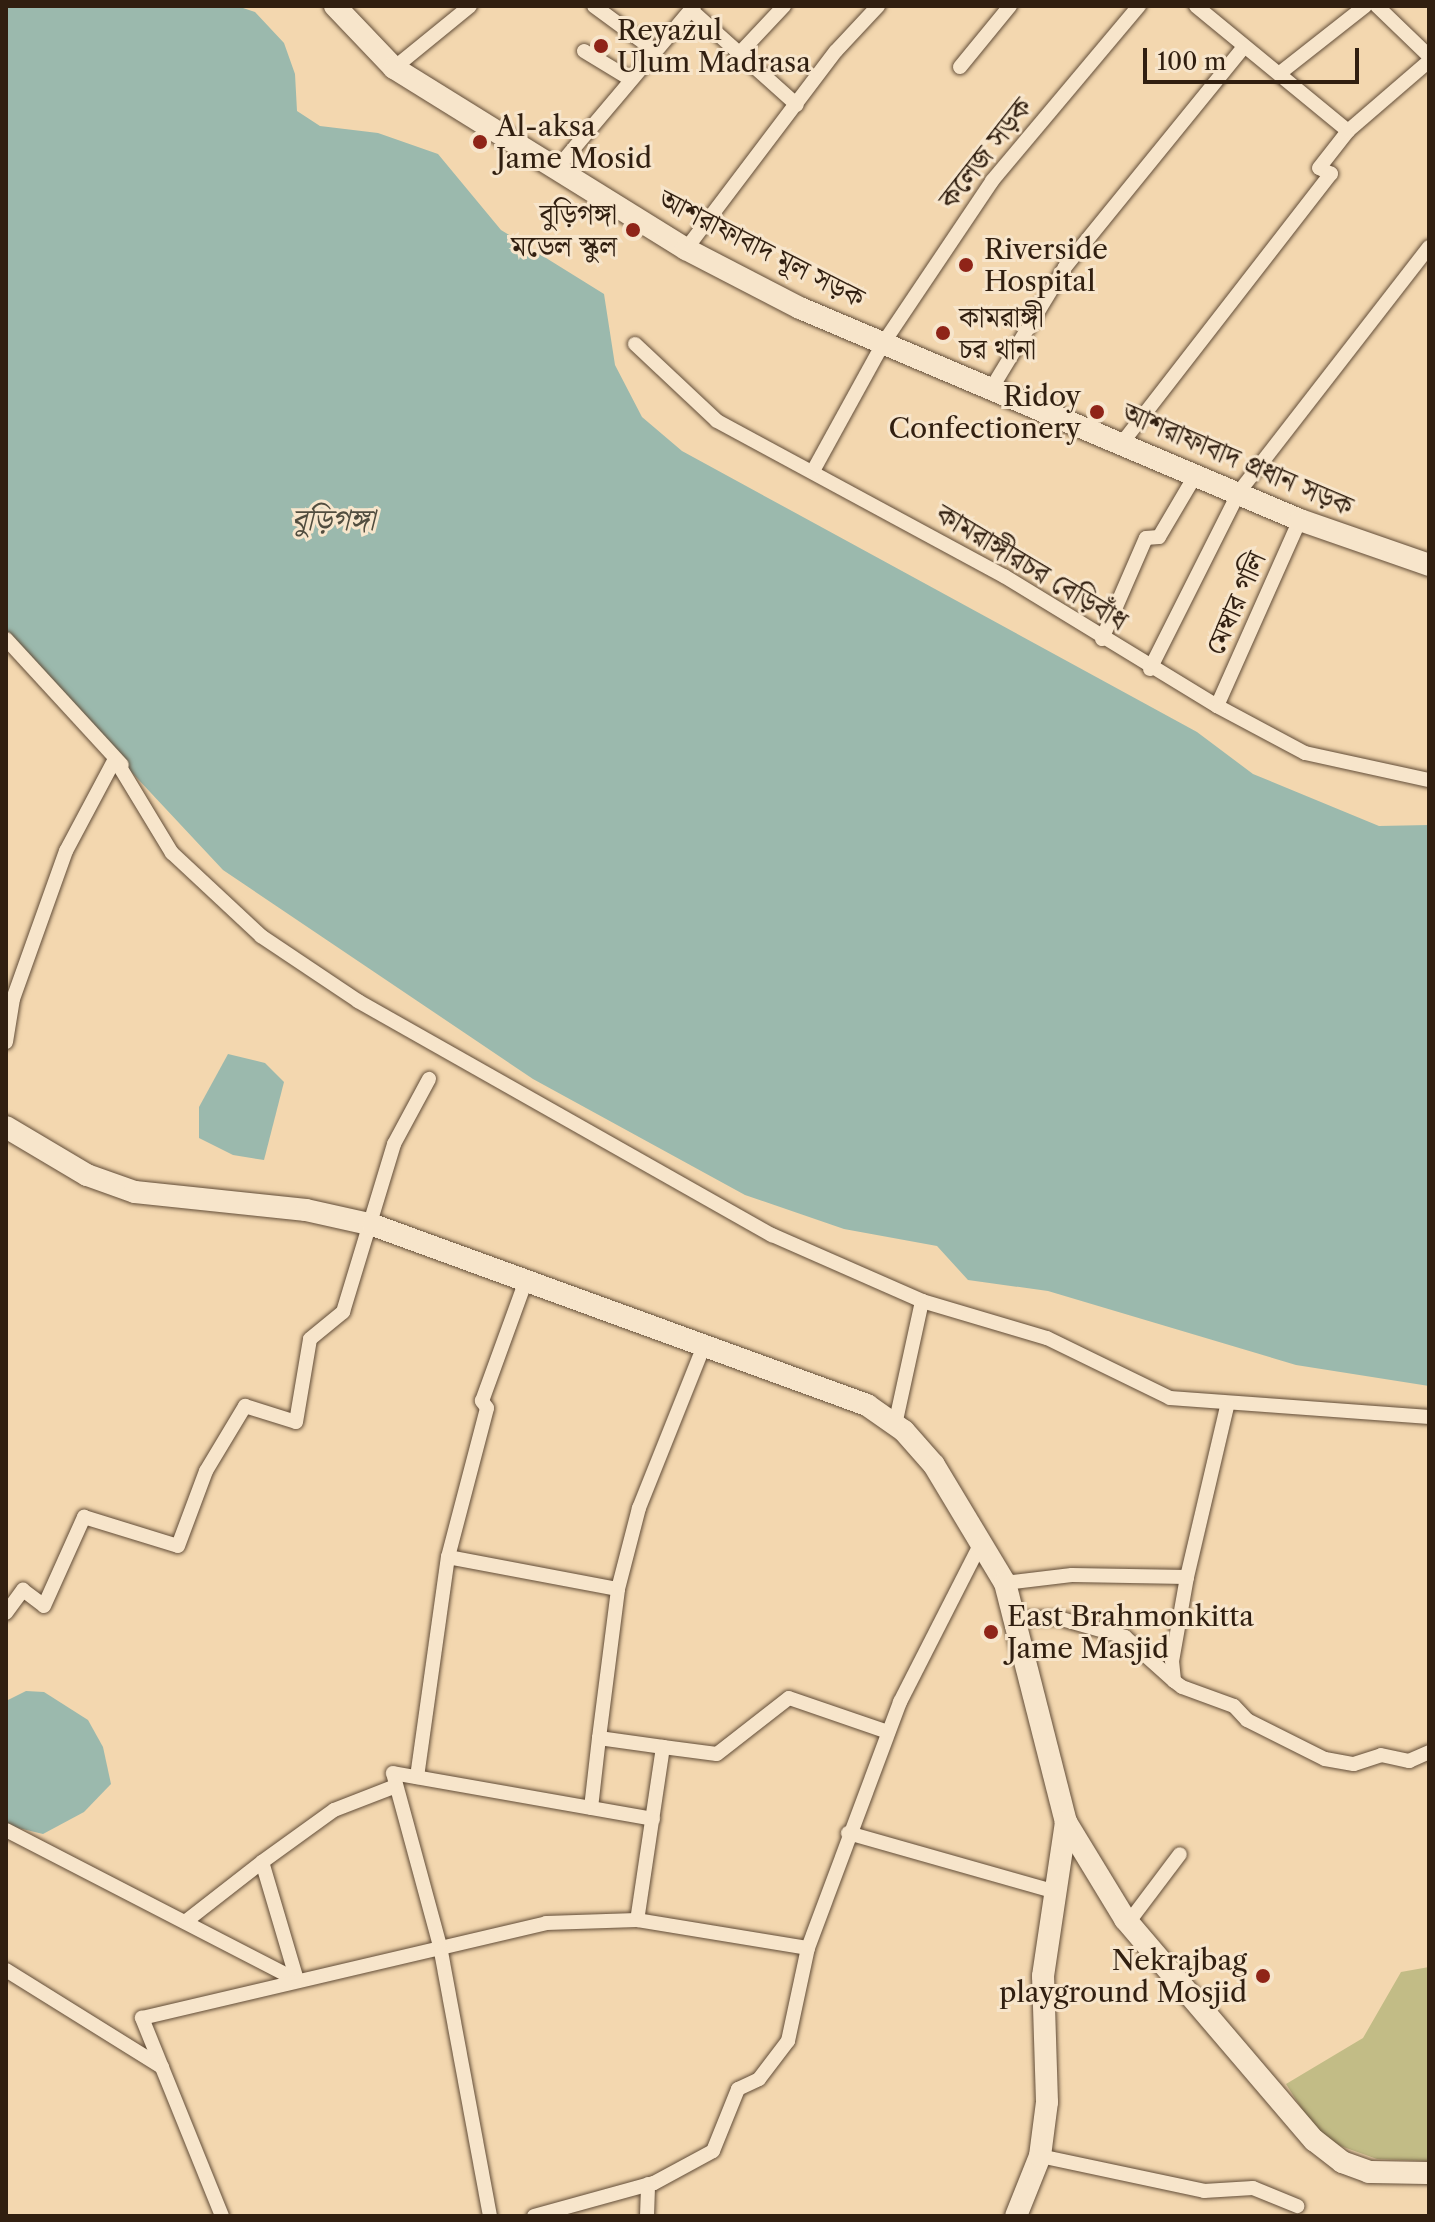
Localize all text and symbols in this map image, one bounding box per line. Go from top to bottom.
place label: Reyazul Ulum Madrasa [617,13,811,79]
scale bar [1147,32,1363,82]
marker: Reyazul Ulum Madrasa [592,37,610,55]
text: 100 m [1157,47,1226,76]
street label: কলেজ সড়ক [931,91,1039,215]
place label: Al-aksa Jame Mosid [496,109,652,175]
marker: Al-aksa Jame Mosid [471,133,489,151]
street label: আশরাফাবাদ মূল সড়ক [654,182,870,314]
place label: বুড়িগঙ্গা মডেল স্কুল [511,197,617,263]
marker: বুড়িগঙ্গা মডেল স্কুল [624,221,642,239]
place label: Riverside Hospital [984,232,1108,298]
marker: Riverside Hospital [955,254,977,276]
place label: কামরাঙ্গী চর থানা [959,300,1044,366]
marker: কামরাঙ্গী চর থানা [934,324,952,342]
place label: Ridoy Confectionery [889,379,1081,445]
street label: আশরাফাবাদ প্রধান সড়ক [1118,395,1358,523]
marker: Ridoy Confectionery [1088,403,1106,421]
street label: কামরাঙ্গীরচর বেড়িবাঁধ [930,497,1134,637]
water label: বুড়িগঙ্গা [291,502,375,538]
street label: মেম্বার গলি [1197,546,1273,660]
place label: East Brahmonkitta Jame Masjid [1007,1599,1254,1665]
marker: East Brahmonkitta Jame Masjid [982,1623,1000,1641]
place label: Nekrajbag playground Mosjid [999,1943,1247,2009]
marker: Nekrajbag playground Mosjid [1254,1967,1272,1985]

